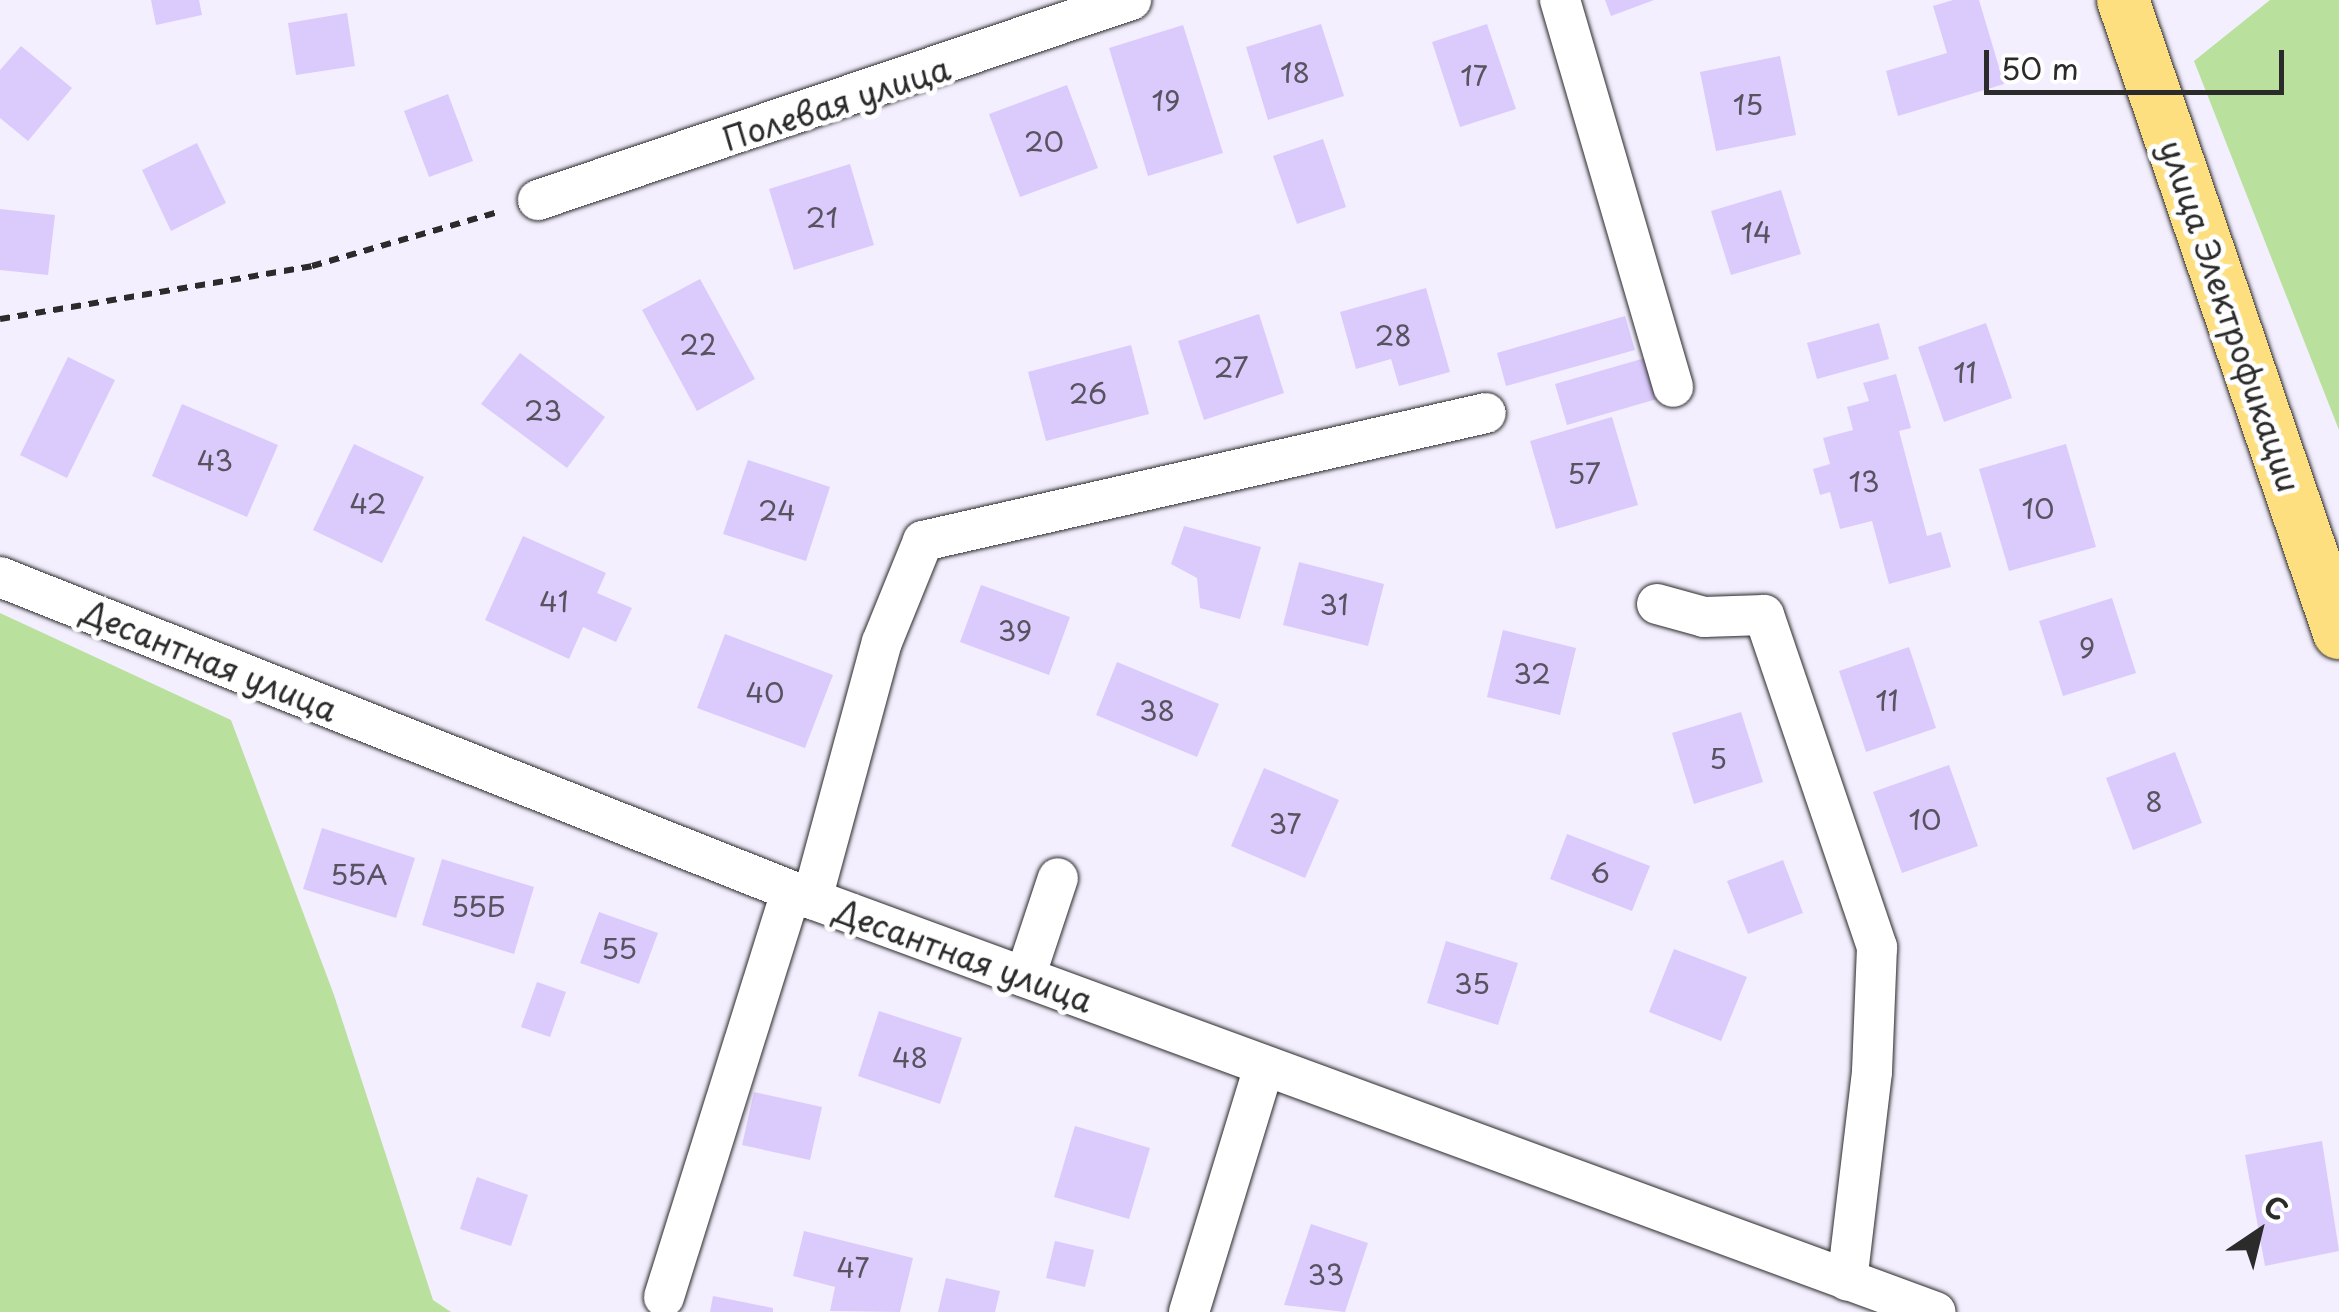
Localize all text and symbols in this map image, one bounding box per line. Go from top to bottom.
scale bar [1989,30,2289,92]
text: 50 m [2001,45,2079,90]
street label: Полевая улица [717,48,955,158]
house number: 18 [1280,55,1310,89]
house number: 17 [1460,58,1488,92]
house number: 19 [1152,83,1180,117]
house number: 15 [1733,87,1763,121]
house number: 20 [1024,124,1064,158]
street label: улица Электрофикации [2152,134,2310,498]
house number: 21 [806,200,838,234]
house number: 14 [1740,215,1772,249]
house number: 28 [1374,318,1412,352]
house number: 22 [679,327,717,361]
house number: 27 [1214,350,1248,384]
house number: 11 [1953,355,1977,389]
house number: 26 [1069,376,1107,410]
house number: 23 [524,393,562,427]
house number: 43 [197,443,233,477]
house number: 57 [1567,456,1601,490]
house number: 13 [1848,464,1880,498]
house number: 42 [349,486,387,520]
house number: 10 [2021,491,2055,525]
house number: 24 [758,493,796,527]
house number: 41 [539,584,569,618]
house number: 31 [1319,587,1349,621]
street label: Десантная улица [76,591,344,729]
house number: 39 [998,613,1032,647]
house number: 9 [2079,630,2095,664]
house number: 32 [1513,656,1551,690]
house number: 40 [746,675,784,709]
house number: 11 [1875,683,1899,717]
house number: 38 [1139,693,1175,727]
house number: 5 [1709,741,1727,775]
house number: 8 [2145,784,2163,818]
house number: 10 [1908,802,1942,836]
house number: 37 [1269,806,1301,840]
house number: 6 [1590,855,1610,889]
house number: 55А [330,857,388,891]
house number: 55Б [451,889,505,923]
street label: Десантная улица [829,890,1099,1020]
house number: 55 [601,931,637,965]
house number: 35 [1454,966,1490,1000]
house number: 48 [892,1040,928,1074]
north arrow [2209,1182,2309,1282]
text: С [2256,1183,2297,1231]
house number: 47 [837,1250,869,1284]
house number: 33 [1308,1257,1344,1291]

